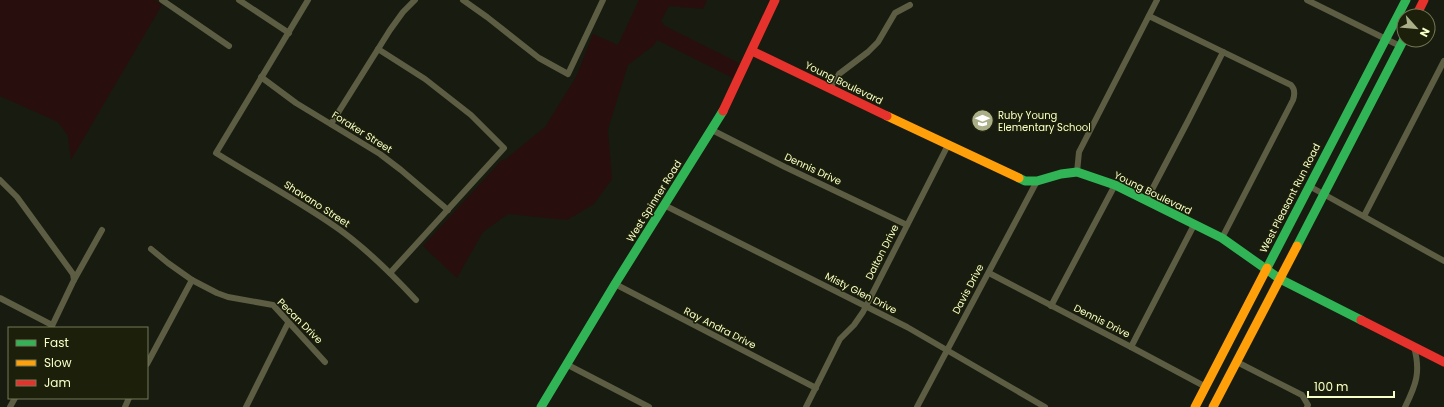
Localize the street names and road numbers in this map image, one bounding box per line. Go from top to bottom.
street label: Young Boulevard [803,58,885,108]
street label: Foraker Street [329,107,396,157]
street label: West Pleasant Run Road [1256,141,1324,255]
street label: Dennis Drive [782,149,844,189]
street label: West Spinner Road [623,157,685,245]
street label: Young Boulevard [1112,168,1194,218]
street label: Shavano Street [281,177,353,231]
street label: Dalton Drive [862,222,902,282]
street label: Davis Drive [948,261,988,317]
street label: Misty Glen Drive [822,268,900,318]
street label: Pecan Drive [274,295,326,347]
street label: Dennis Drive [1071,300,1133,342]
street label: Ray Andra Drive [681,303,759,353]

